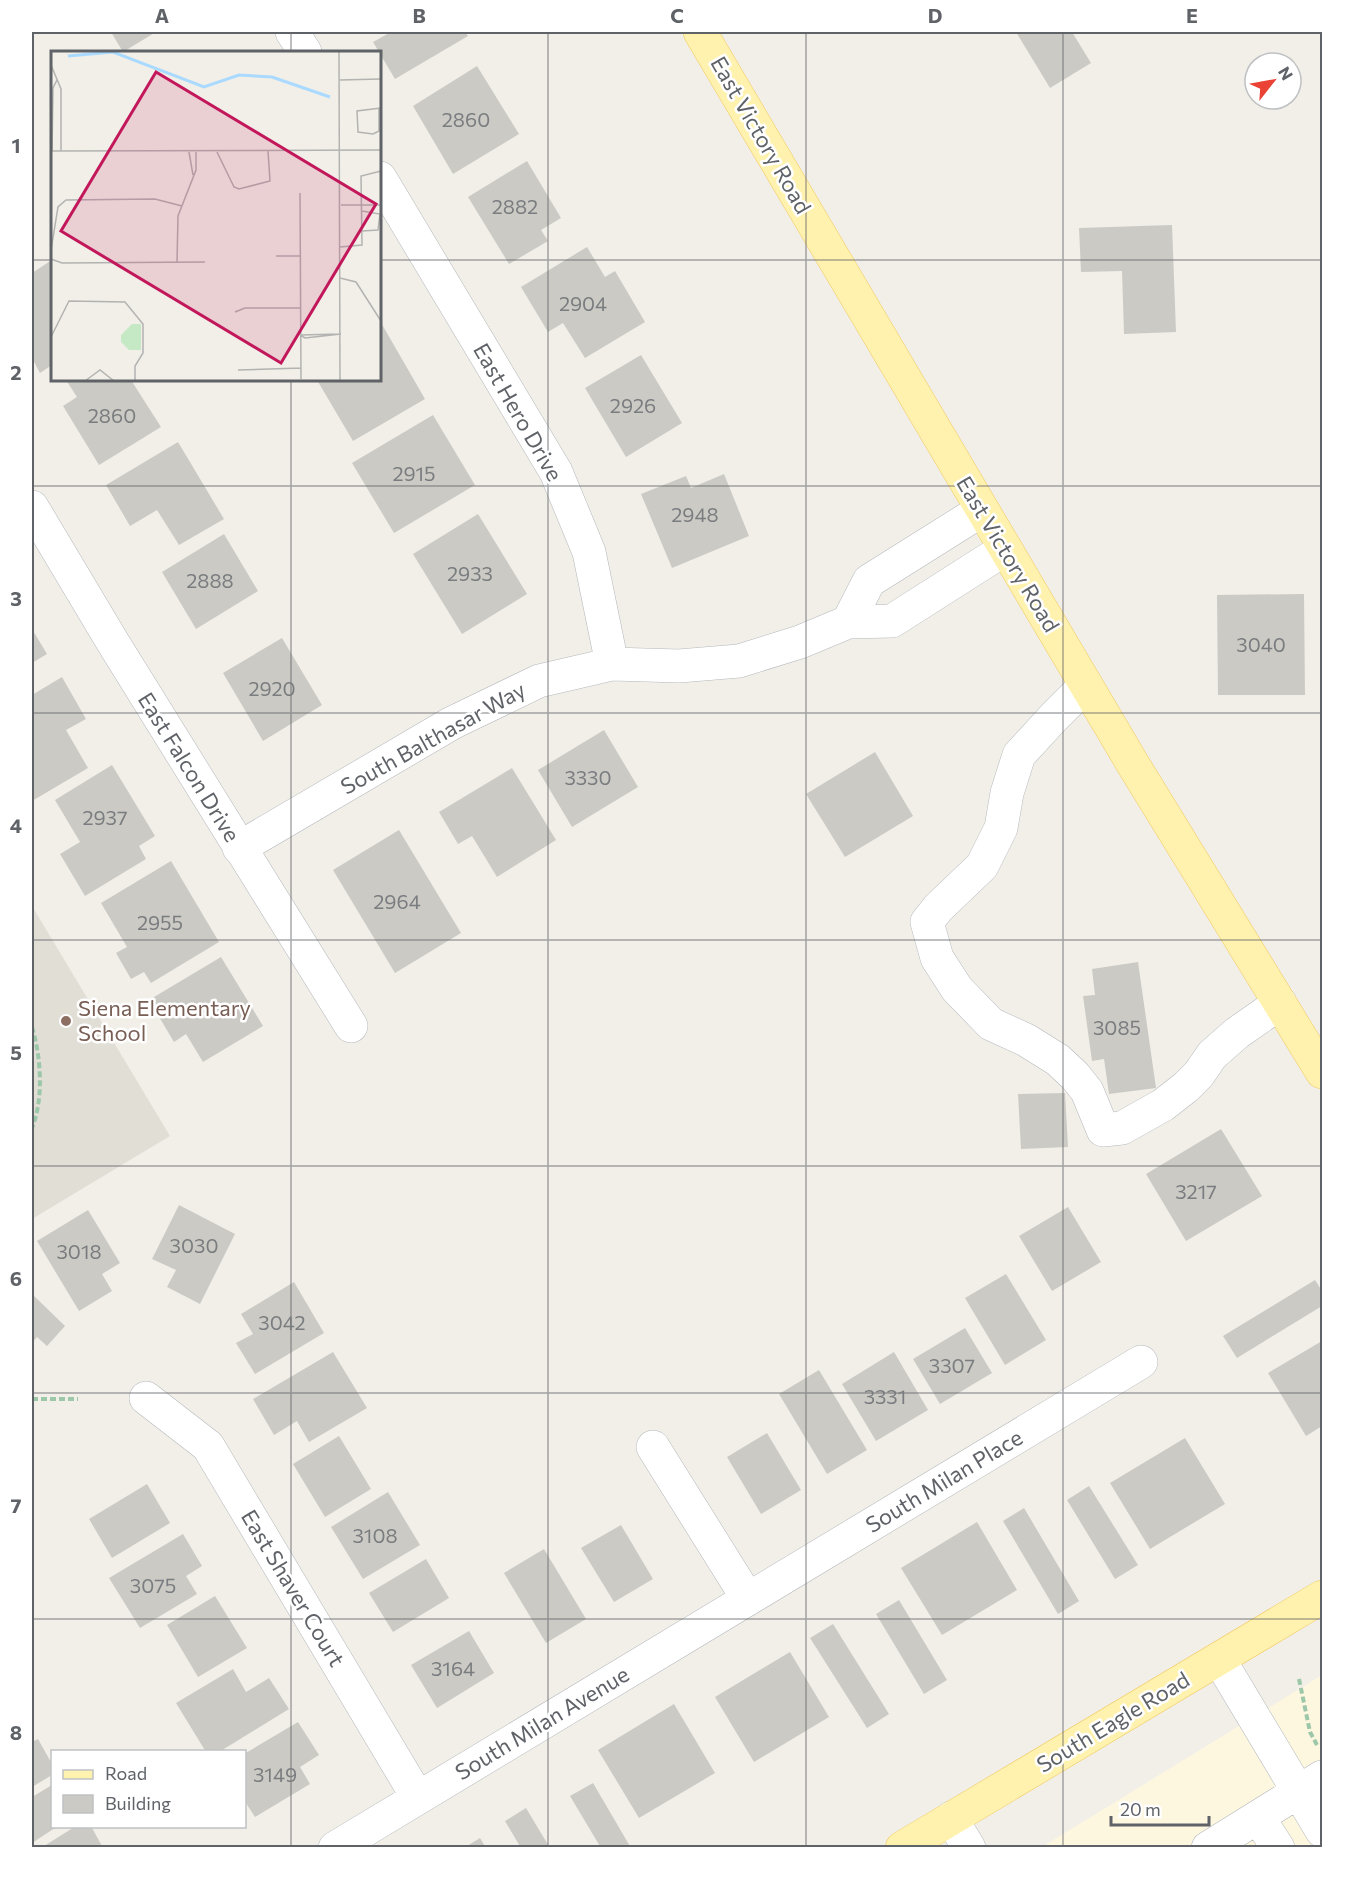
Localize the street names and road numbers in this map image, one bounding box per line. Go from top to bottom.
street label: East Victory Road [705,51,817,218]
street label: East Hero Drive [468,338,569,486]
street label: East Victory Road [951,471,1066,637]
street label: South Balthasar Way [336,676,530,800]
street label: East Falcon Drive [133,687,246,846]
street label: South Milan Place [860,1423,1027,1538]
street label: East Shaver Court [236,1504,351,1671]
street label: South Milan Avenue [450,1660,634,1785]
street label: South Eagle Road [1031,1665,1194,1778]

